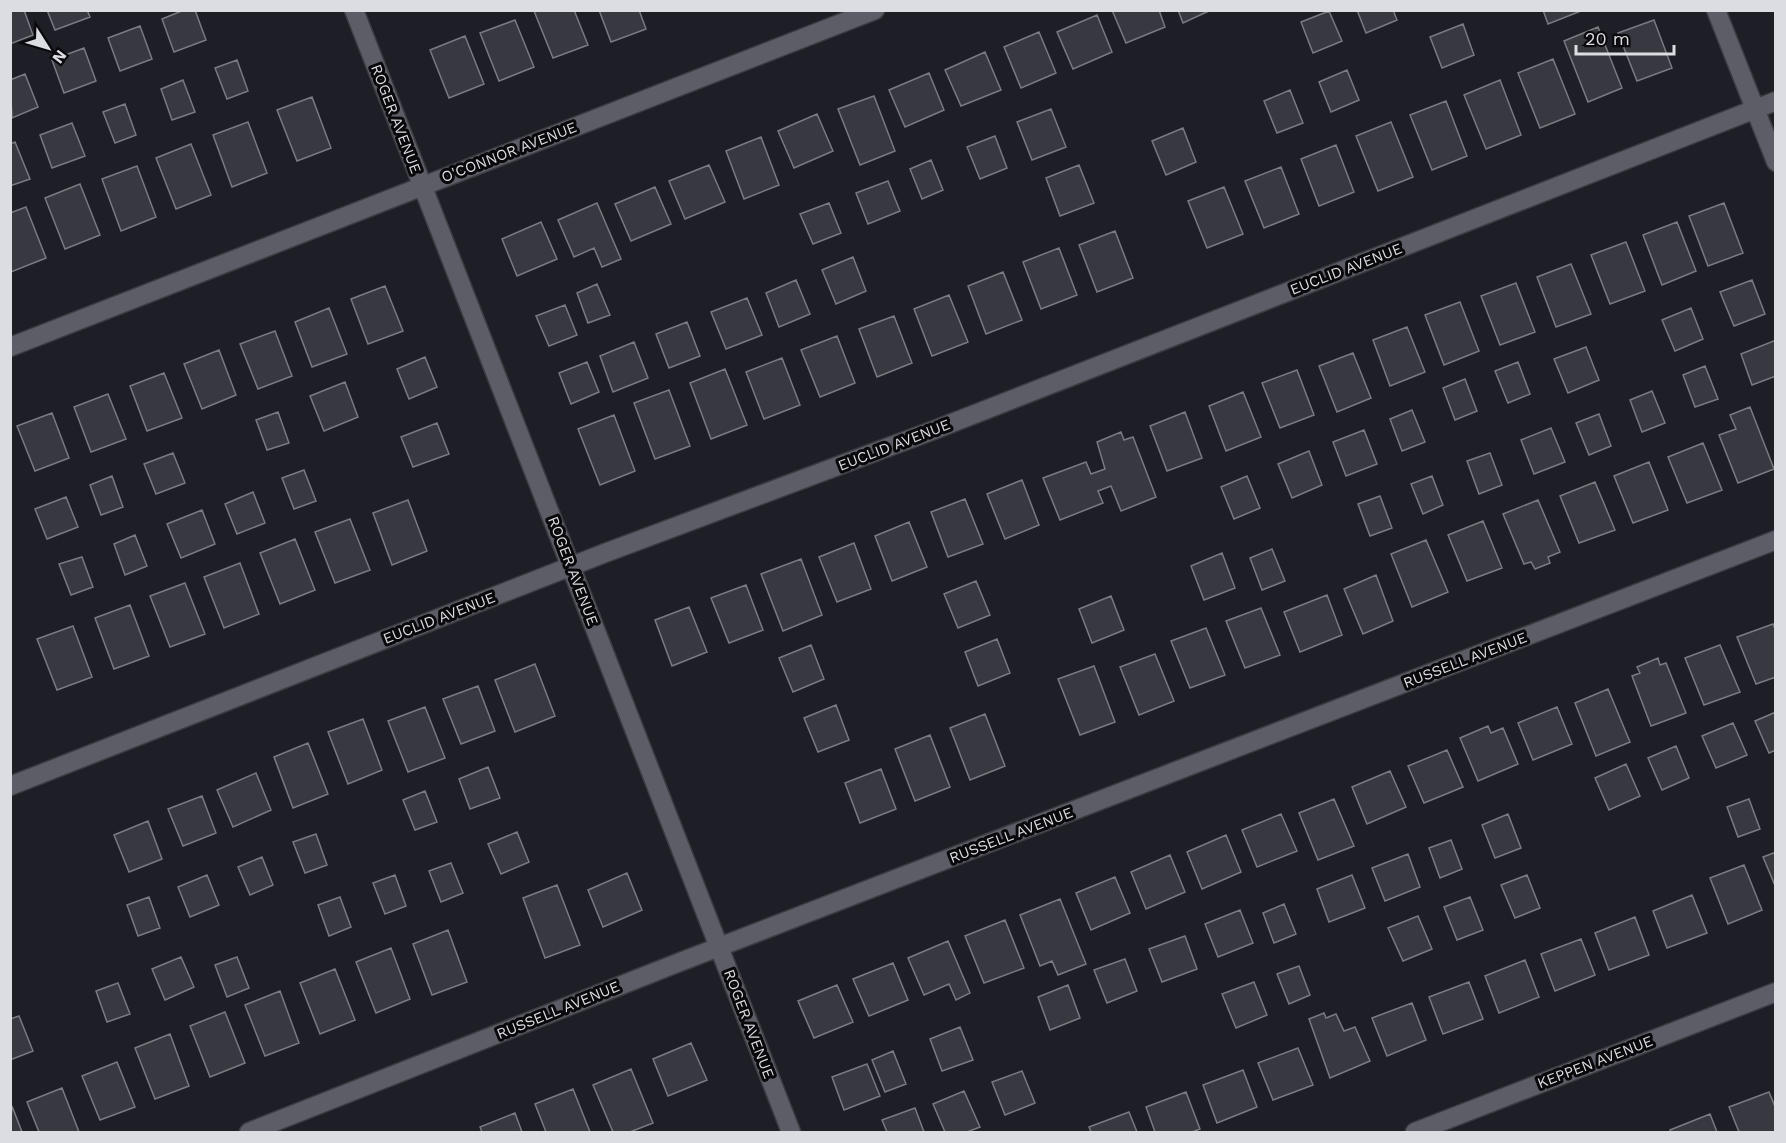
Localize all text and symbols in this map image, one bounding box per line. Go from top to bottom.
north arrow [18,18,78,78]
scale bar [1576,18,1674,56]
text: 20 m [1585,28,1630,49]
text: N [48,46,71,67]
street label: ROGER AVENUE [367,62,425,176]
street label: O'CONNOR AVENUE [439,118,579,186]
street label: EUCLID AVENUE [1287,239,1405,299]
street label: EUCLID AVENUE [835,415,953,475]
street label: ROGER AVENUE [544,514,602,628]
street label: EUCLID AVENUE [380,588,498,648]
street label: RUSSELL AVENUE [1401,628,1529,692]
street label: RUSSELL AVENUE [947,803,1075,867]
street label: ROGER AVENUE [720,967,778,1081]
street label: RUSSELL AVENUE [494,977,622,1043]
street label: KEPPEN AVENUE [1535,1032,1655,1092]

